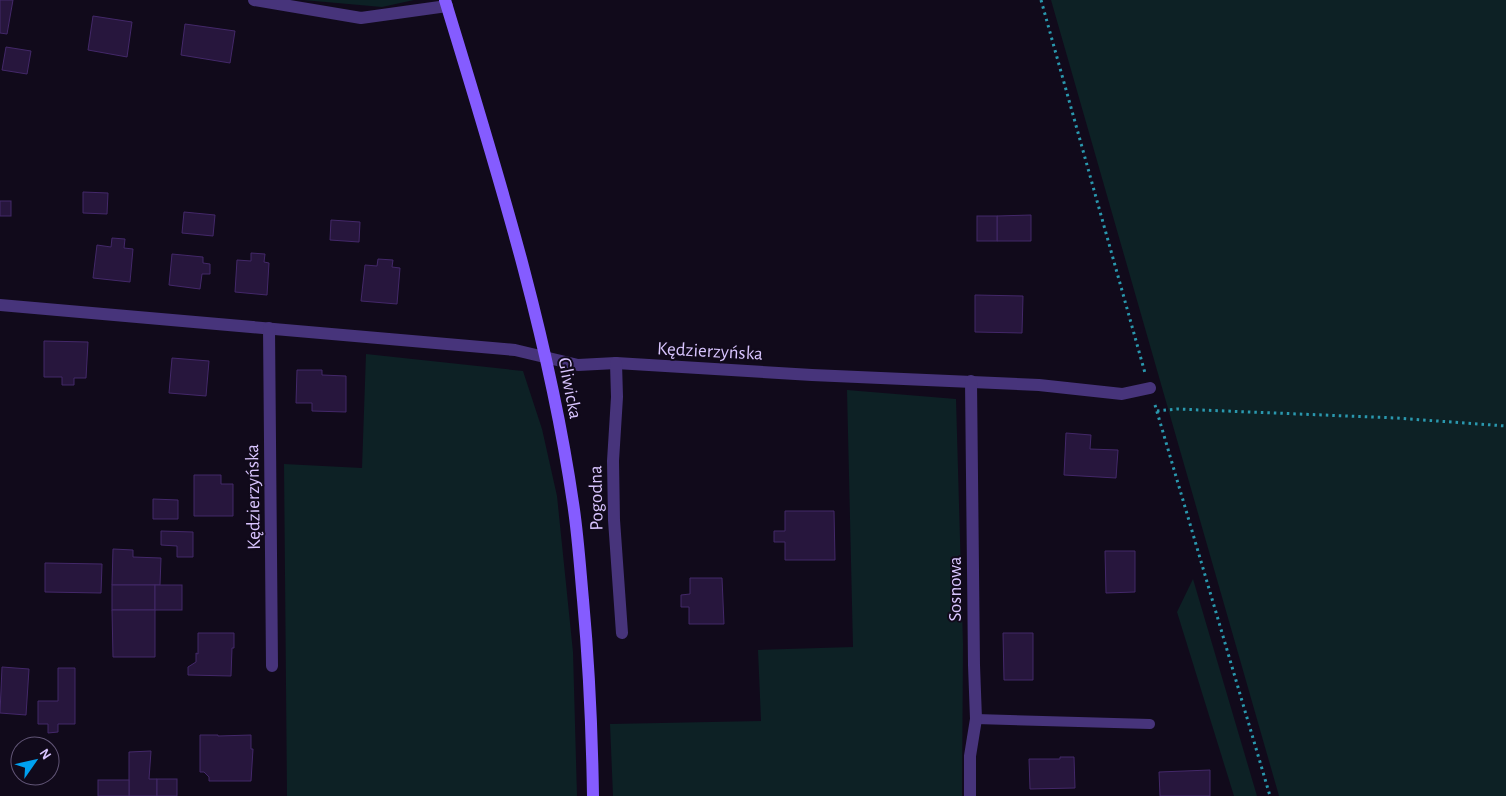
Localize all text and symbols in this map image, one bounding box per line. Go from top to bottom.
street label: Kędzierzyńska [657,339,763,364]
street label: Gliwicka [554,356,585,421]
street label: Kędzierzyńska [243,444,264,550]
street label: Pogodna [586,465,607,531]
street label: Sosnowa [946,556,965,622]
north arrow [10,736,60,786]
text: N [36,746,53,762]

